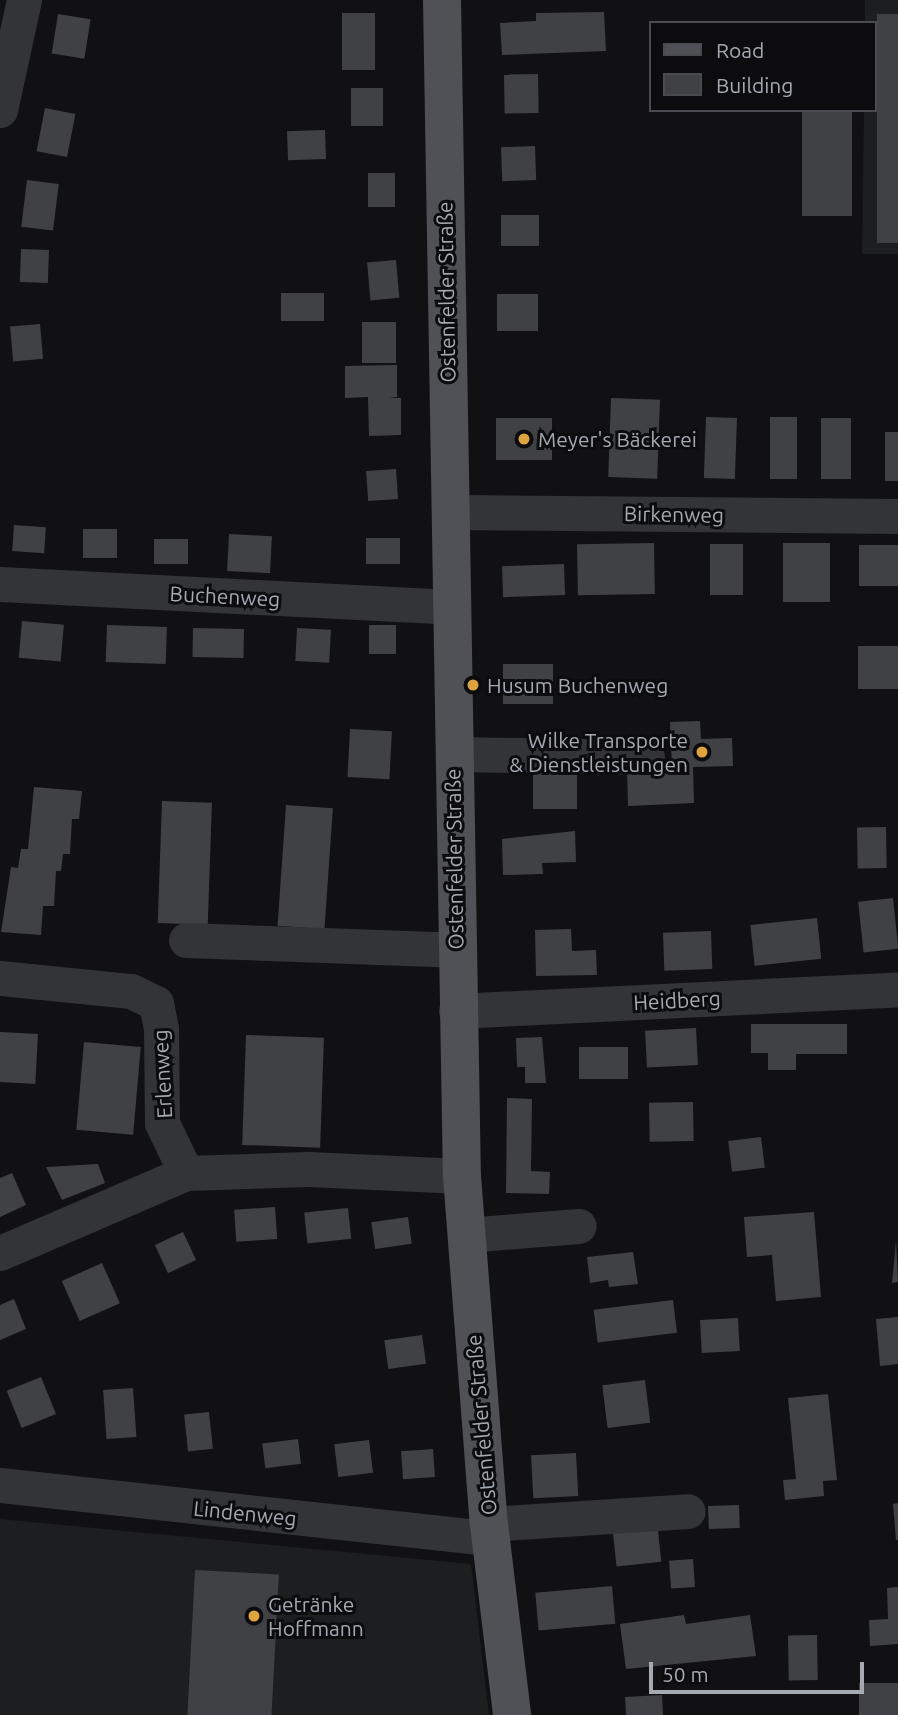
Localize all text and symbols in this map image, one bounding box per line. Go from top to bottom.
legend [650,21,877,112]
text: Road [716,38,764,62]
text: Building [716,73,793,97]
street label: Ostenfelder Straße [432,201,460,383]
place label: Meyer's Bäckerei [538,426,697,452]
marker: Meyer's Bäckerei [516,431,532,447]
street label: Birkenweg [624,501,724,527]
street label: Buchenweg [169,581,281,611]
place label: Husum Buchenweg [487,672,668,698]
marker: Husum Buchenweg [465,677,481,693]
place label: Wilke Transporte & Dienstleistungen [509,727,688,777]
marker: Wilke Transporte & Dienstleistungen [694,744,710,760]
street label: Ostenfelder Straße [440,768,468,950]
street label: Heidberg [633,985,721,1015]
street label: Erlenweg [147,1029,177,1119]
street label: Ostenfelder Straße [461,1334,501,1516]
street label: Lindenweg [192,1495,298,1531]
place label: Getränke Hoffmann [268,1591,364,1641]
marker: Getränke Hoffmann [246,1608,262,1624]
scale bar [653,1648,868,1692]
text: 50 m [662,1662,709,1686]

